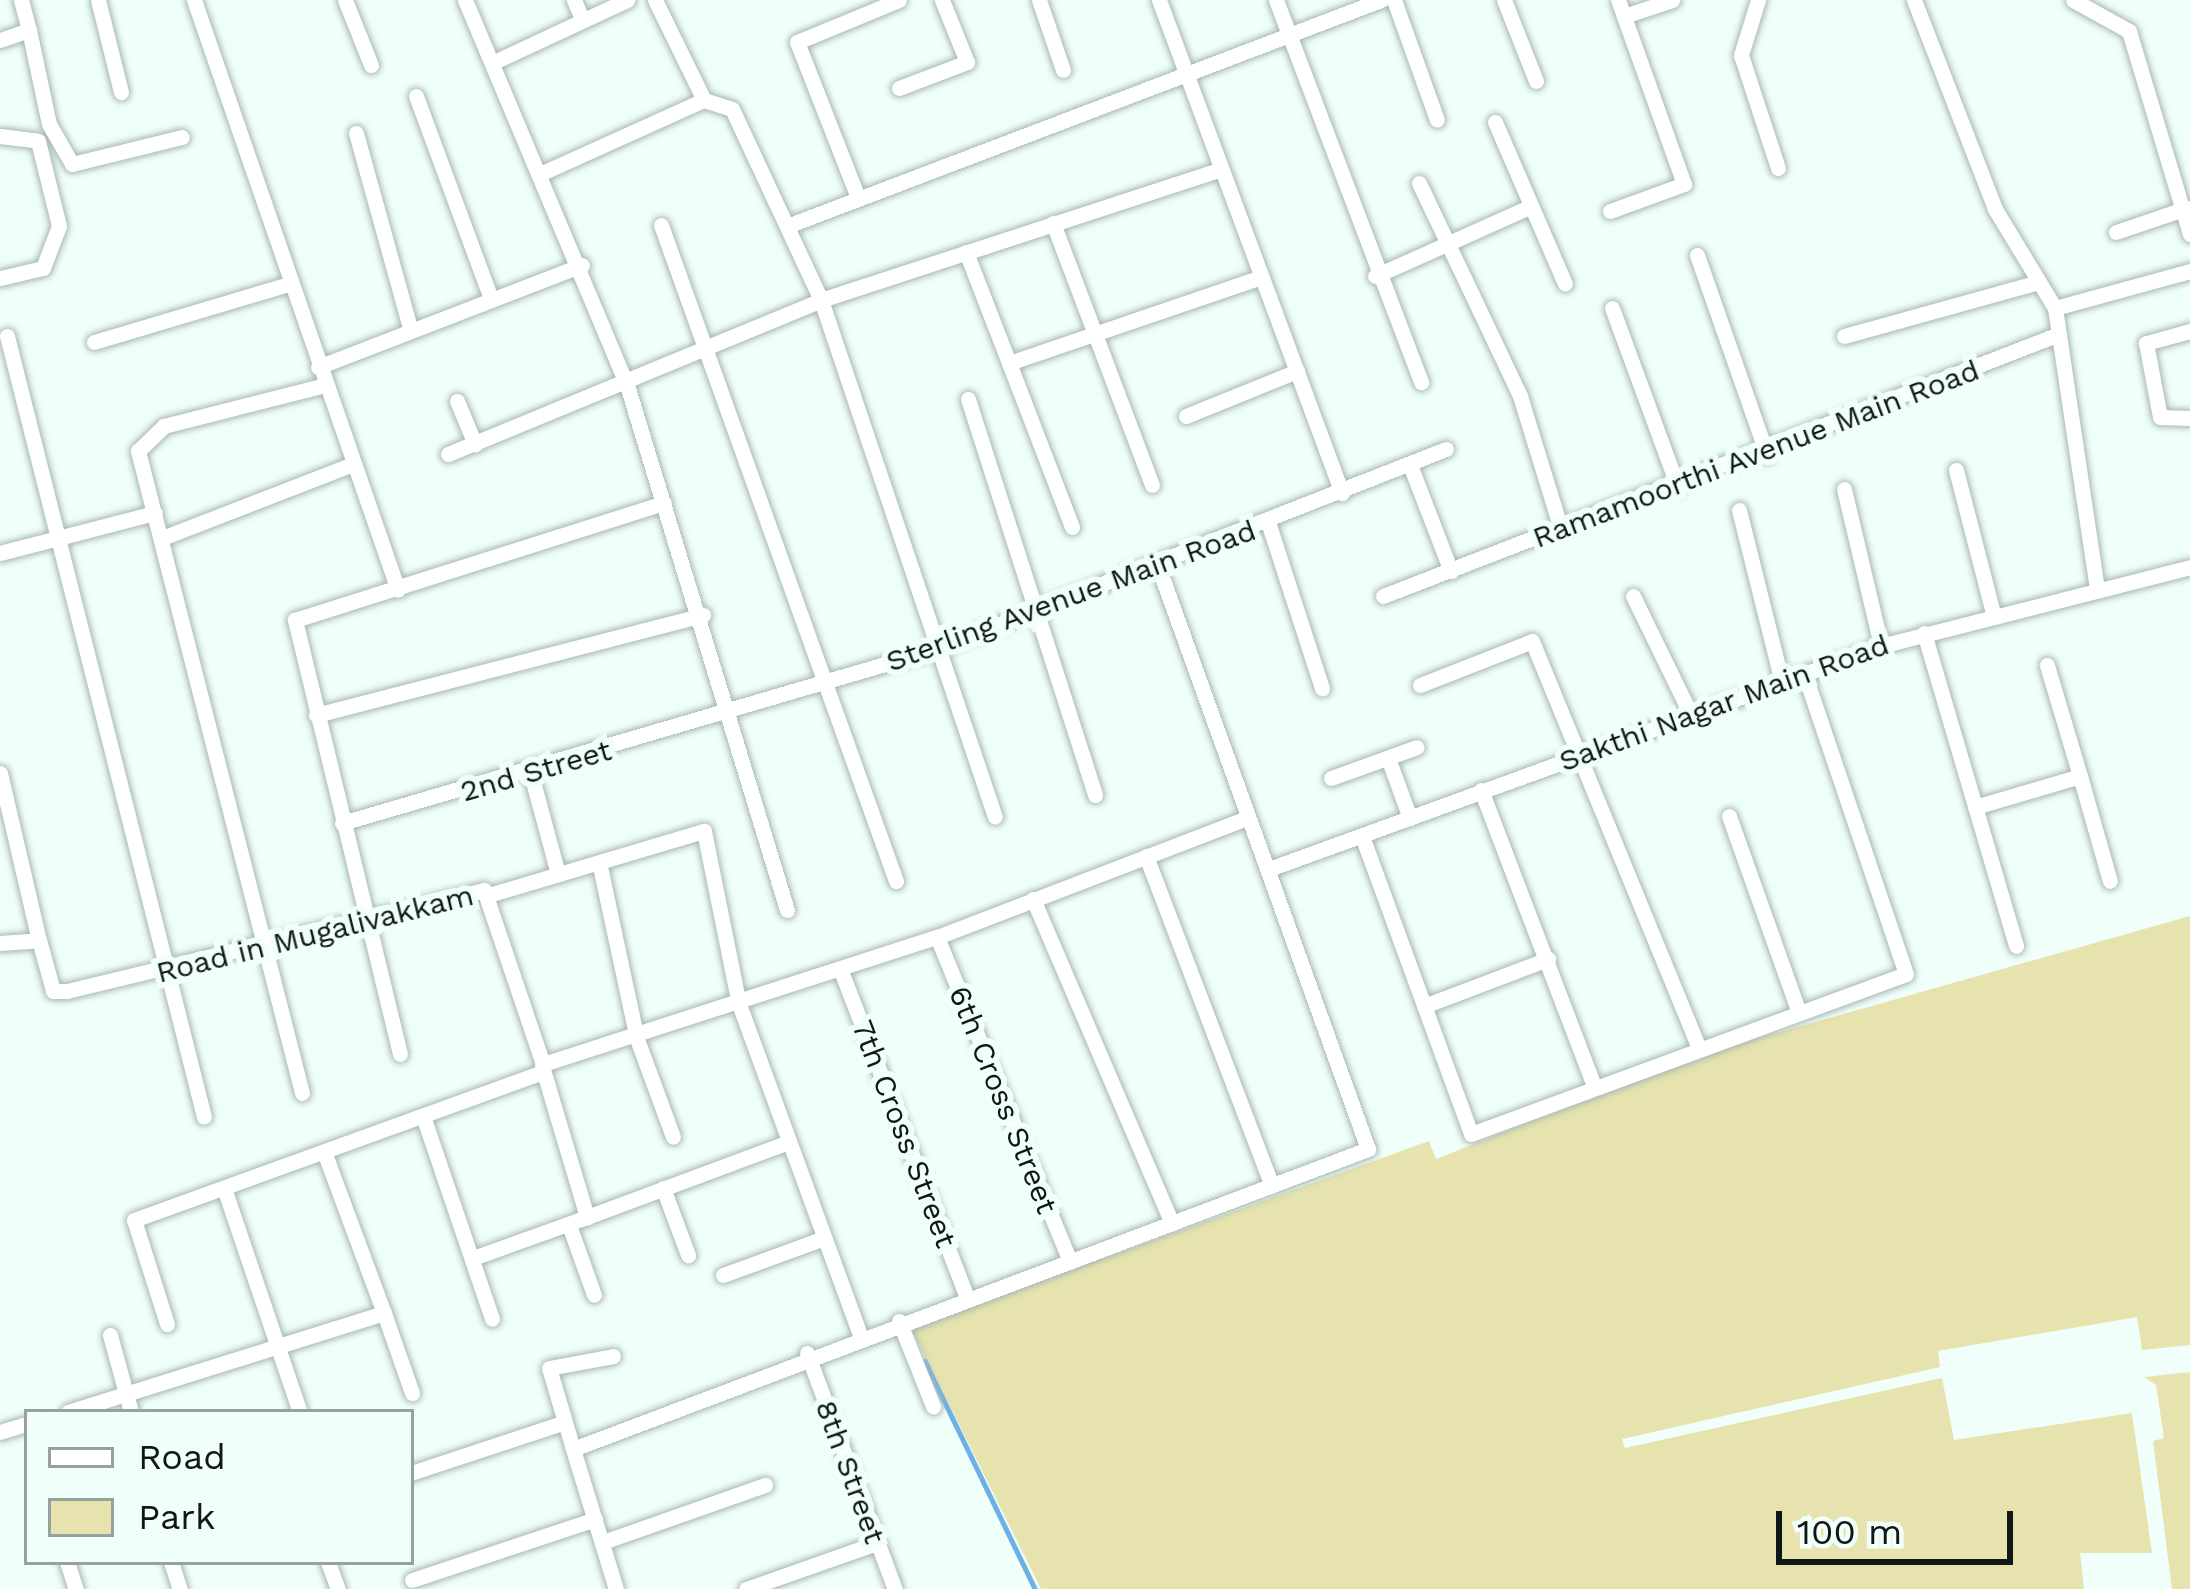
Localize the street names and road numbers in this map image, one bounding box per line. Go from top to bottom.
street label: Ramamoorthi Avenue Main Road [1527,352,1985,556]
street label: Sterling Avenue Main Road [881,512,1261,680]
street label: Sakthi Nagar Main Road [1554,626,1894,780]
street label: 2nd Street [456,732,616,810]
street label: Road in Mugalivakkam [153,877,477,991]
street label: 6th Cross Street [941,981,1065,1219]
street label: 7th Cross Street [844,1015,964,1253]
street label: 8th Street [807,1395,893,1549]

